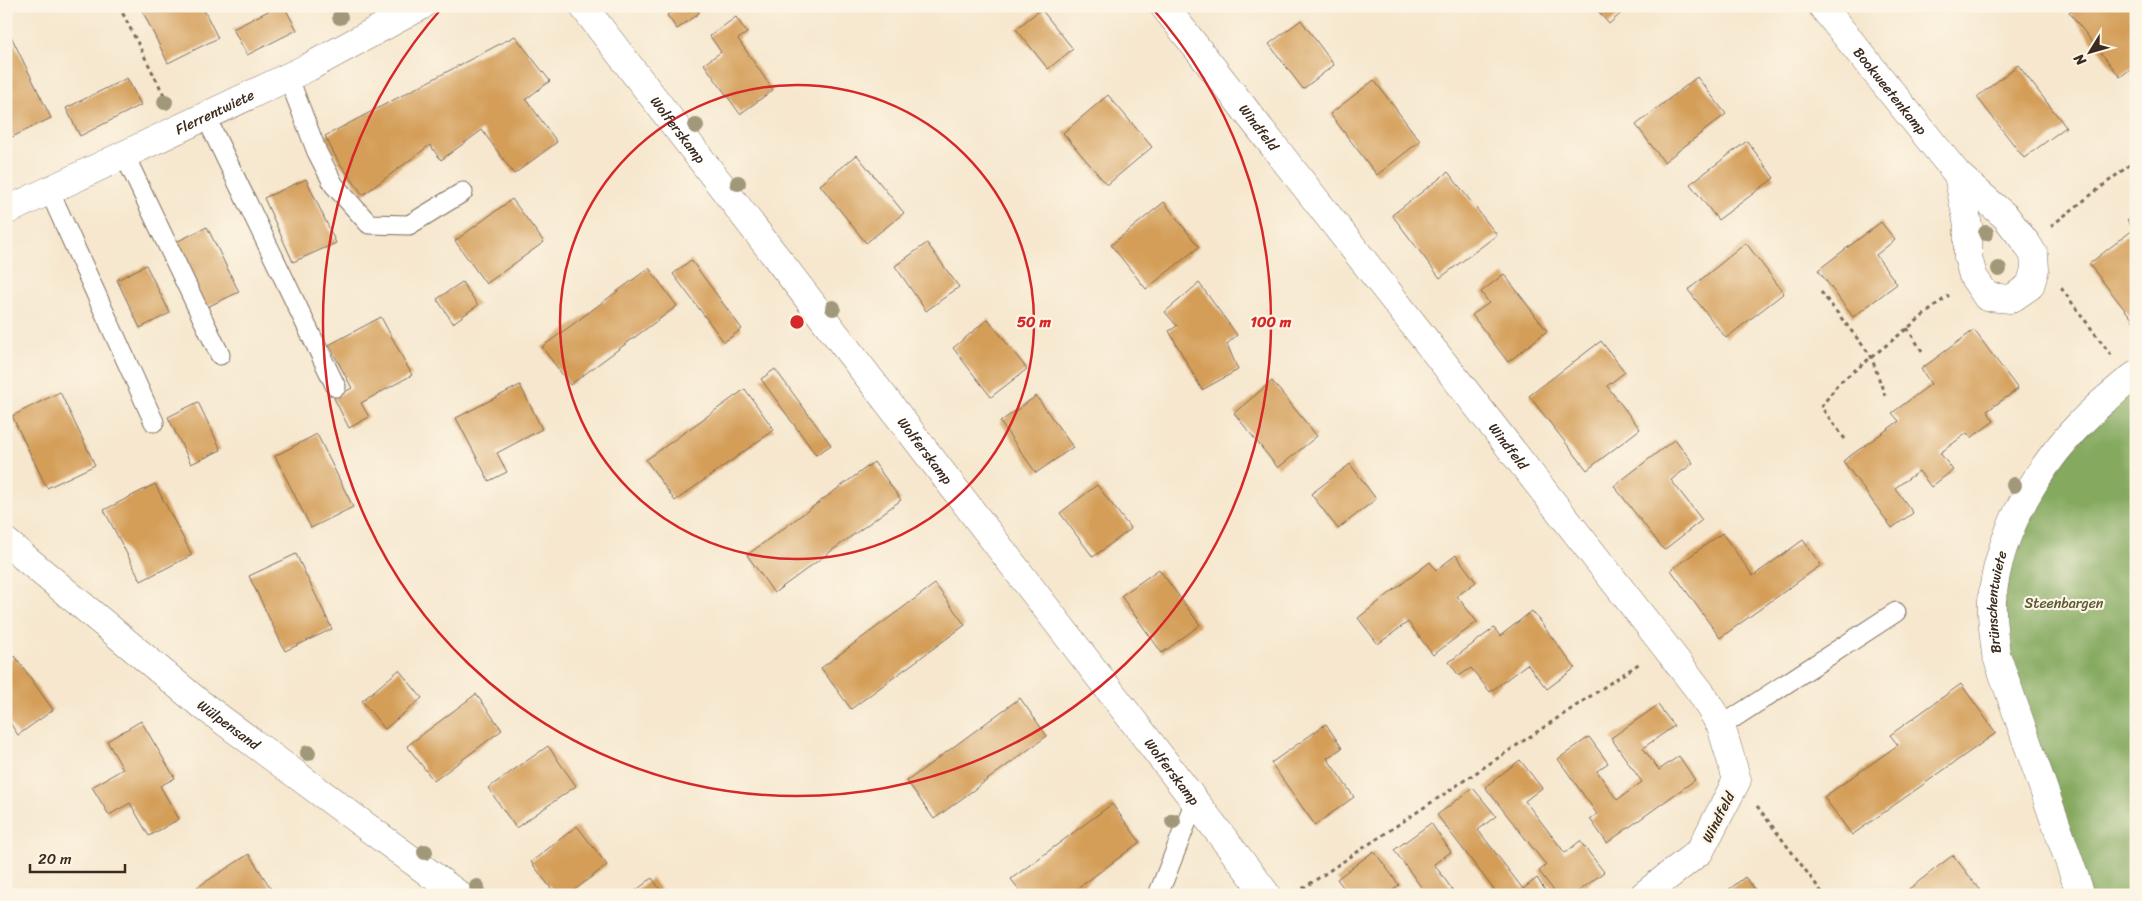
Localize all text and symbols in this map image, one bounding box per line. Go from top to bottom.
north arrow [2064,28,2114,78]
street label: Bookweetenkamp [1847,42,1934,141]
text: N [2067,48,2094,72]
street label: Flerrentwiete [171,83,259,142]
street label: Wolferskamp [643,91,712,170]
street label: Windfeld [1232,98,1286,158]
text: 50 m [1017,309,1052,335]
text: 100 m [1251,309,1292,335]
centre of rings [788,313,806,331]
street label: Wolferskamp [890,412,959,491]
street label: Windfeld [1482,417,1536,477]
street label: Brünschentwiete [1980,548,2015,655]
park label: Steenbargen [2025,591,2104,616]
street label: Wülpensand [192,693,266,758]
street label: Wolferskamp [1137,733,1206,812]
street label: Windfeld [1695,786,1743,847]
scale bar [30,841,125,873]
text: 20 m [38,846,72,872]

